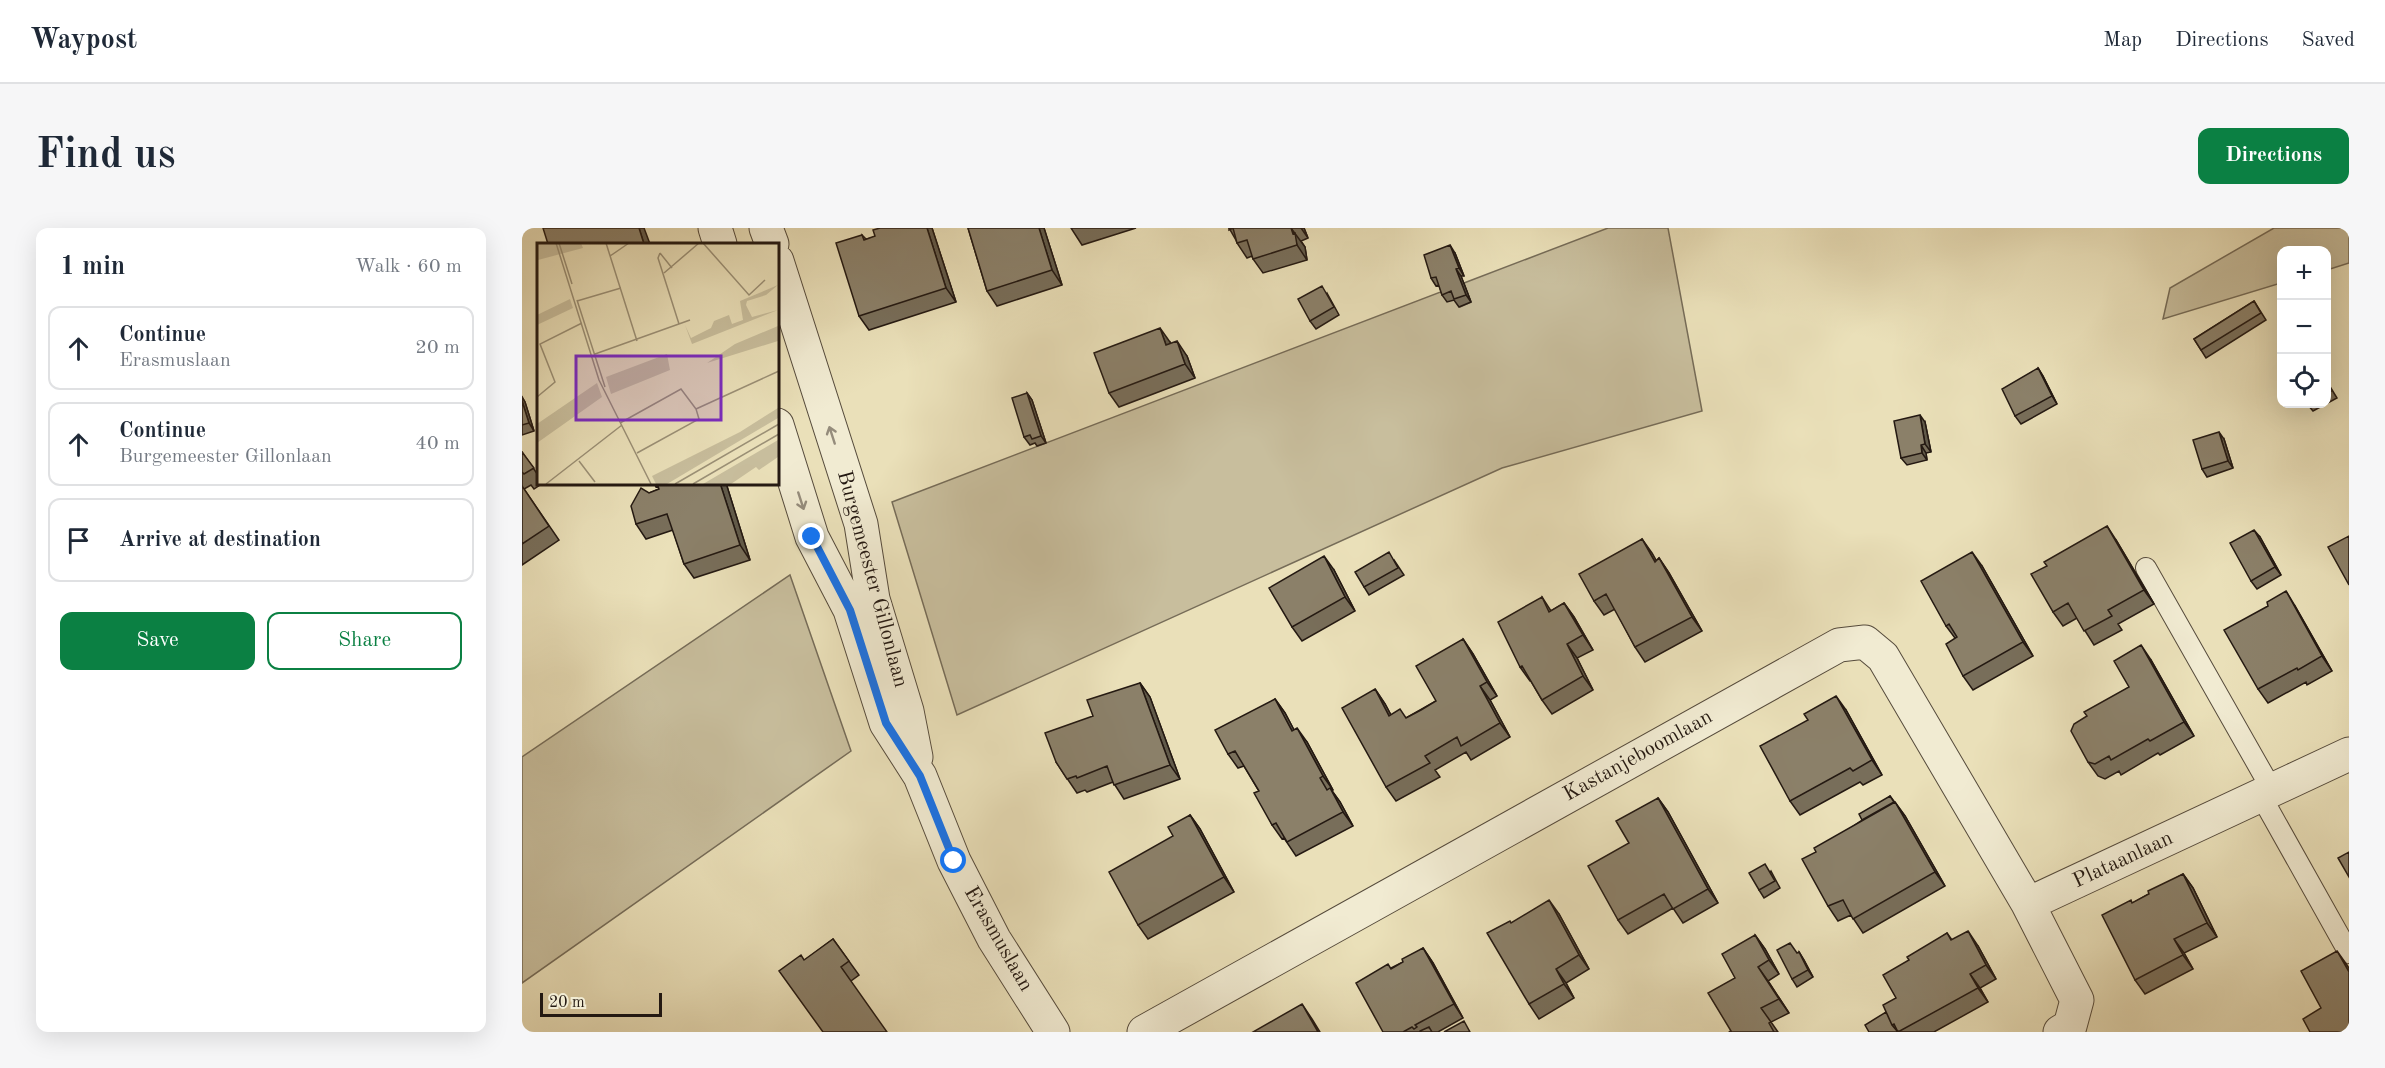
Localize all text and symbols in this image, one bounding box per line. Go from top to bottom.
text: Waypost [30,27,137,55]
text: Map [2103,30,2142,51]
text: Directions [2175,30,2269,51]
text: Saved [2302,30,2355,51]
button: Directions [2198,128,2349,184]
text: Find us [36,135,175,177]
inset map [537,243,778,484]
map controls [2277,246,2331,408]
button: + [2277,246,2331,300]
text: 1 min [60,254,125,280]
text: Walk · 60 m [355,257,462,277]
button: − [2277,300,2331,354]
text: Continue [119,324,206,346]
icon: ahead [62,332,95,365]
text: 20 m [415,338,460,358]
text: Erasmuslaan [119,351,231,371]
button: locate [2277,354,2331,408]
text: Continue [119,420,206,442]
one-way arrow [826,426,837,445]
icon: ahead [62,428,95,461]
text: 40 m [415,434,460,454]
text: Burgemeester Gillonlaan [119,447,332,467]
street label: Burgemeester Gillonlaan [833,468,911,690]
one-way arrow [796,491,807,510]
route end [798,523,824,549]
icon: arrive [62,524,95,557]
text: Arrive at destination [119,529,321,551]
button: Save [60,612,255,670]
button: Share [267,612,462,670]
street label: Kastanjeboomlaan [1560,706,1716,806]
street label: Plataanlaan [2070,828,2176,892]
route start [940,847,966,873]
street label: Erasmuslaan [960,883,1036,995]
scale bar [540,990,662,1018]
text: 20 m [549,995,585,1011]

